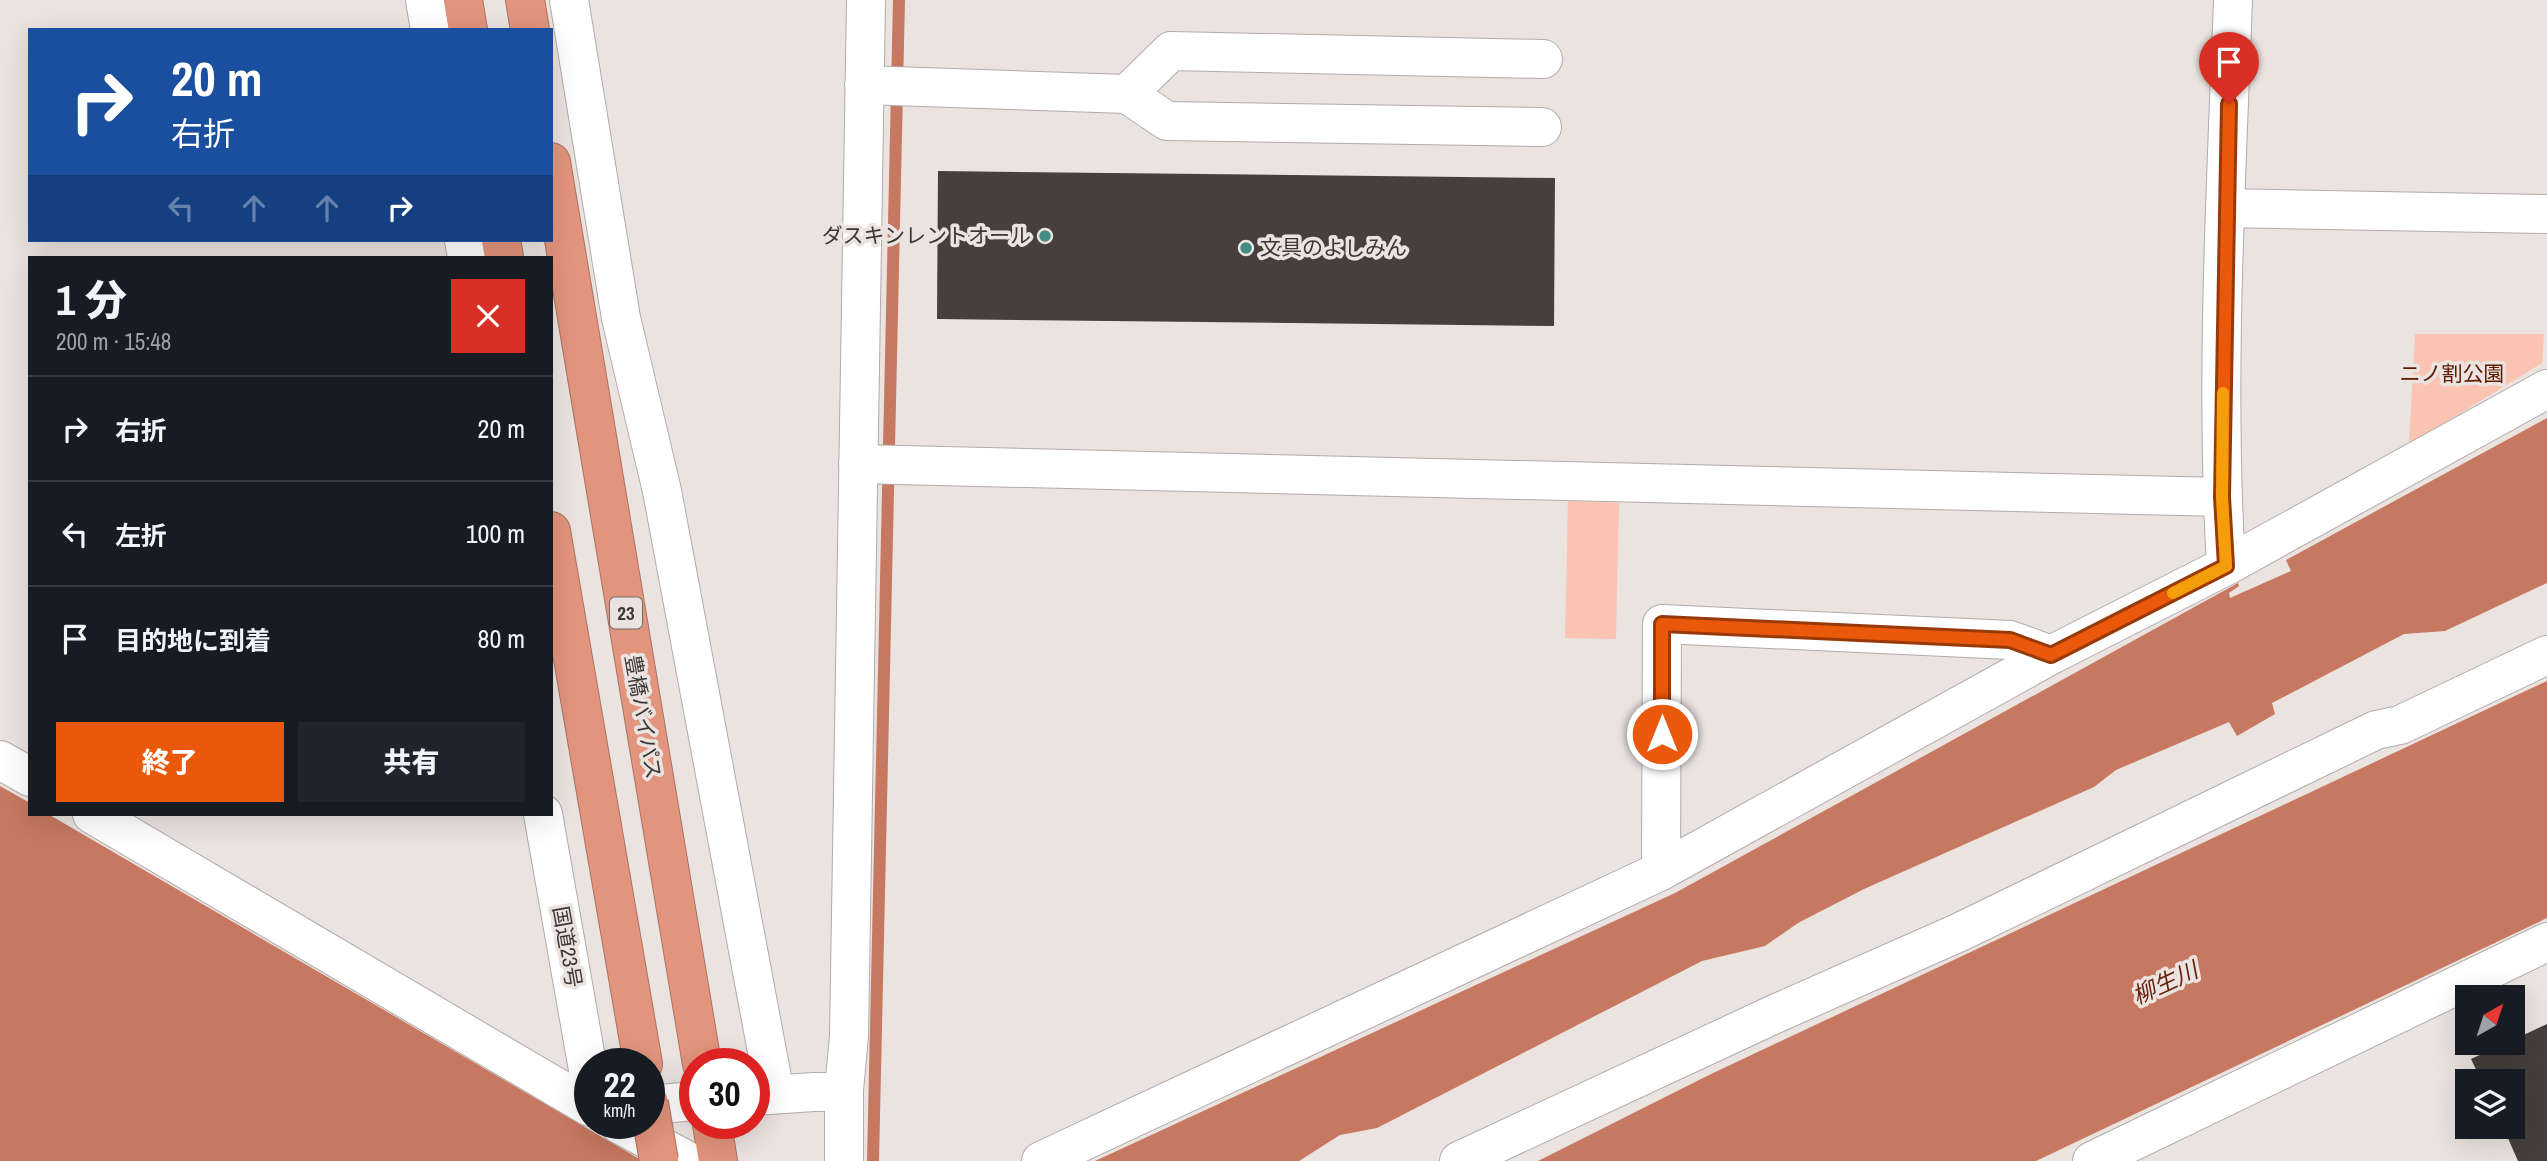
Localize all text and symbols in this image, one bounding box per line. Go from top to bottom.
pin [2199,32,2259,104]
icon: arrive [2210,43,2248,81]
text: 20 m [171,45,263,111]
icon: right [56,56,147,147]
text: 右折 [171,112,235,155]
icon: left [162,189,200,227]
icon: ahead [235,189,273,227]
icon: ahead [308,189,346,227]
icon: right [381,189,419,227]
place label: ダスキンレントオール [822,221,1031,250]
marker: ダスキンレントオール [1037,228,1053,244]
place label: 文具のよしみん [1260,233,1407,262]
marker: 文具のよしみん [1238,240,1254,256]
text: 1 分 [56,272,127,328]
button: close [451,279,525,353]
text: 200 m · 15:48 [56,326,171,357]
park label: ニノ割公園 [2400,359,2505,388]
icon: right [56,410,94,448]
text: 20 m [478,411,525,446]
text: 右折 [115,413,167,448]
icon: left [56,515,94,553]
text: 100 m [466,516,525,551]
text: 左折 [115,518,167,553]
road number: 23 [610,598,642,628]
icon: arrive [56,620,94,658]
text: 80 m [478,621,525,656]
text: 目的地に到着 [115,623,271,658]
street label: 豊橋バイパス [618,653,669,781]
position arrow [1625,697,1699,771]
button: 終了 [56,722,284,802]
button: 共有 [298,722,525,802]
street label: 国道23号 [546,904,589,990]
water label: 柳生川 [2127,953,2205,1011]
north arrow [2455,985,2525,1055]
map controls [2455,985,2525,1139]
speed limit sign: 30 [679,1048,770,1139]
text: 22 [604,1061,635,1108]
button: layers [2455,1069,2525,1139]
text: km/h [604,1098,636,1123]

